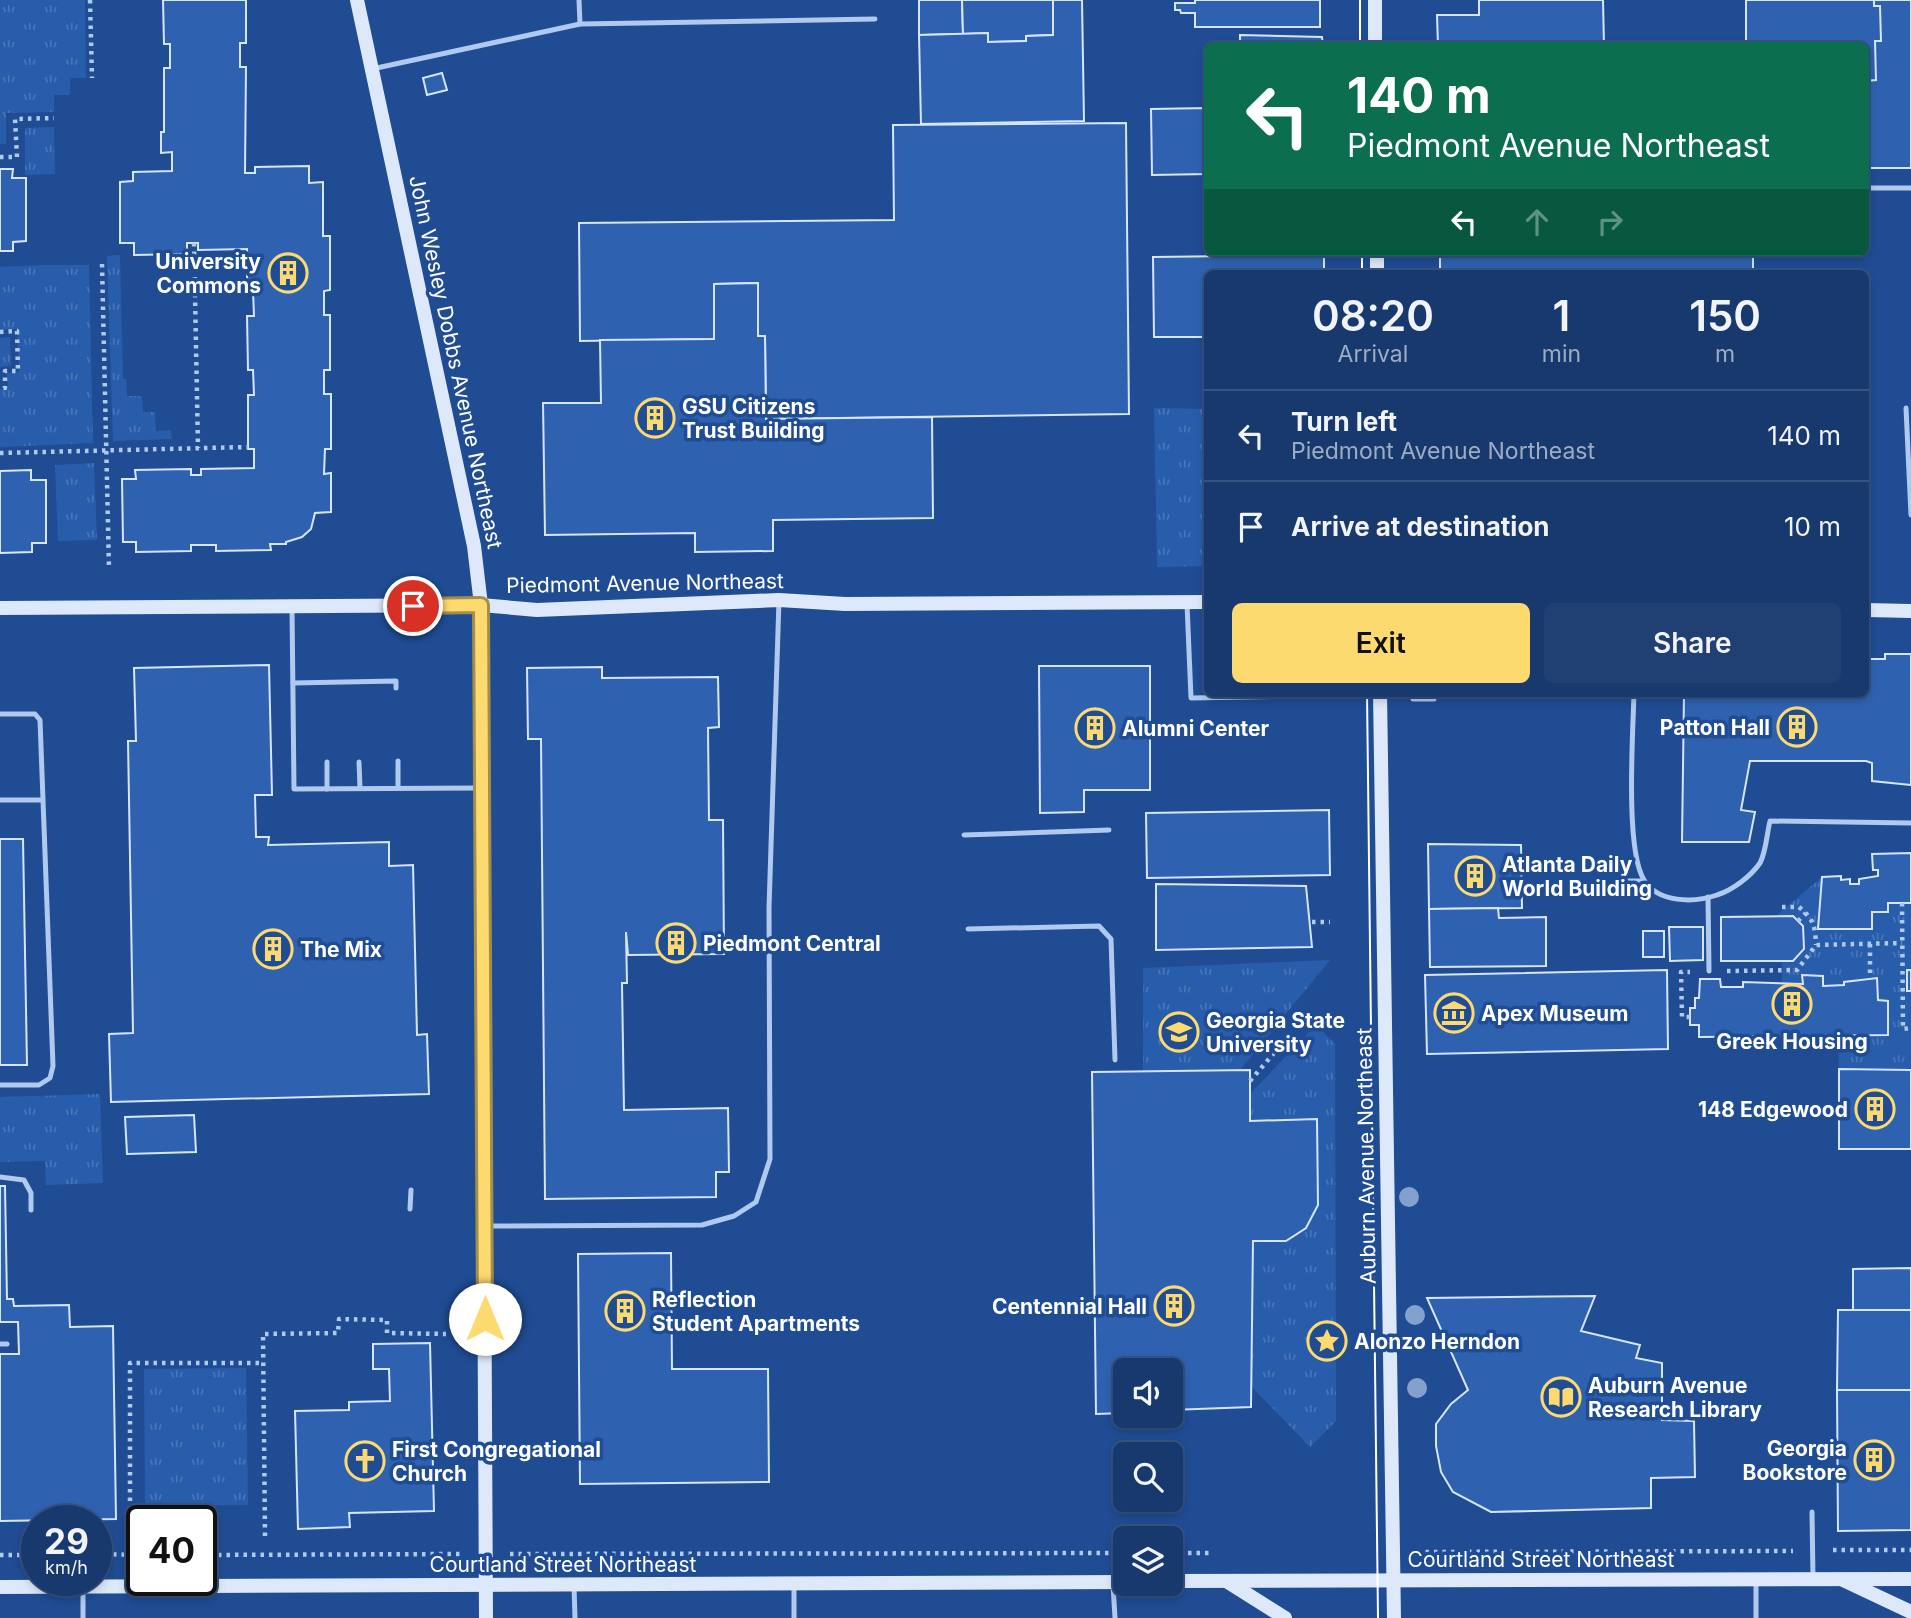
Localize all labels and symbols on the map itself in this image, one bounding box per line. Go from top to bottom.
street label: John Wesley Dobbs Avenue Northeast [404,173,508,551]
place label: University Commons [155,249,261,298]
building icon: University Commons [267,252,309,294]
place label: GSU Citizens Trust Building [682,394,825,443]
building icon: GSU Citizens Trust Building [634,397,676,439]
street label: Piedmont Avenue Northeast [506,568,784,598]
pin [383,576,443,636]
building icon: Patton Hall [1776,706,1818,748]
building icon: Alumni Center [1074,707,1116,749]
place label: Patton Hall [1660,715,1770,740]
place label: Alumni Center [1122,716,1269,741]
place label: Atlanta Daily World Building [1502,852,1652,901]
building icon: Atlanta Daily World Building [1454,855,1496,897]
building icon: Piedmont Central [655,922,697,964]
building icon: The Mix [252,928,294,970]
place label: Piedmont Central [703,931,881,956]
place label: The Mix [300,937,382,962]
building icon: Greek Housing [1771,983,1813,1025]
museum icon: Apex Museum [1433,992,1475,1034]
place label: Apex Museum [1481,1001,1628,1026]
place label: Georgia State University [1206,1008,1345,1057]
school or university icon: Georgia State University [1158,1011,1200,1053]
street label: Auburn Avenue Northeast [1351,1027,1381,1284]
place label: Greek Housing [1716,1029,1868,1054]
building icon: 148 Edgewood [1854,1088,1896,1130]
place label: 148 Edgewood [1698,1097,1848,1122]
position arrow [448,1282,522,1356]
building icon: Centennial Hall [1153,1285,1195,1327]
place label: Reflection Student Apartments [652,1287,860,1336]
building icon: Reflection Student Apartments [604,1290,646,1332]
place label: Centennial Hall [992,1294,1147,1319]
place icon: Alonzo Herndon [1306,1320,1348,1362]
place label: Alonzo Herndon [1354,1329,1520,1354]
place label: Auburn Avenue Research Library [1588,1373,1762,1422]
library icon: Auburn Avenue Research Library [1540,1376,1582,1418]
place label: Georgia Bookstore [1742,1436,1847,1485]
place label: First Congregational Church [392,1437,601,1486]
building icon: Georgia Bookstore [1853,1439,1895,1481]
church icon: First Congregational Church [344,1440,386,1482]
speed limit sign: 40 [126,1505,217,1596]
street label: Courtland Street Northeast [1408,1547,1675,1572]
street label: Courtland Street Northeast [430,1552,697,1577]

